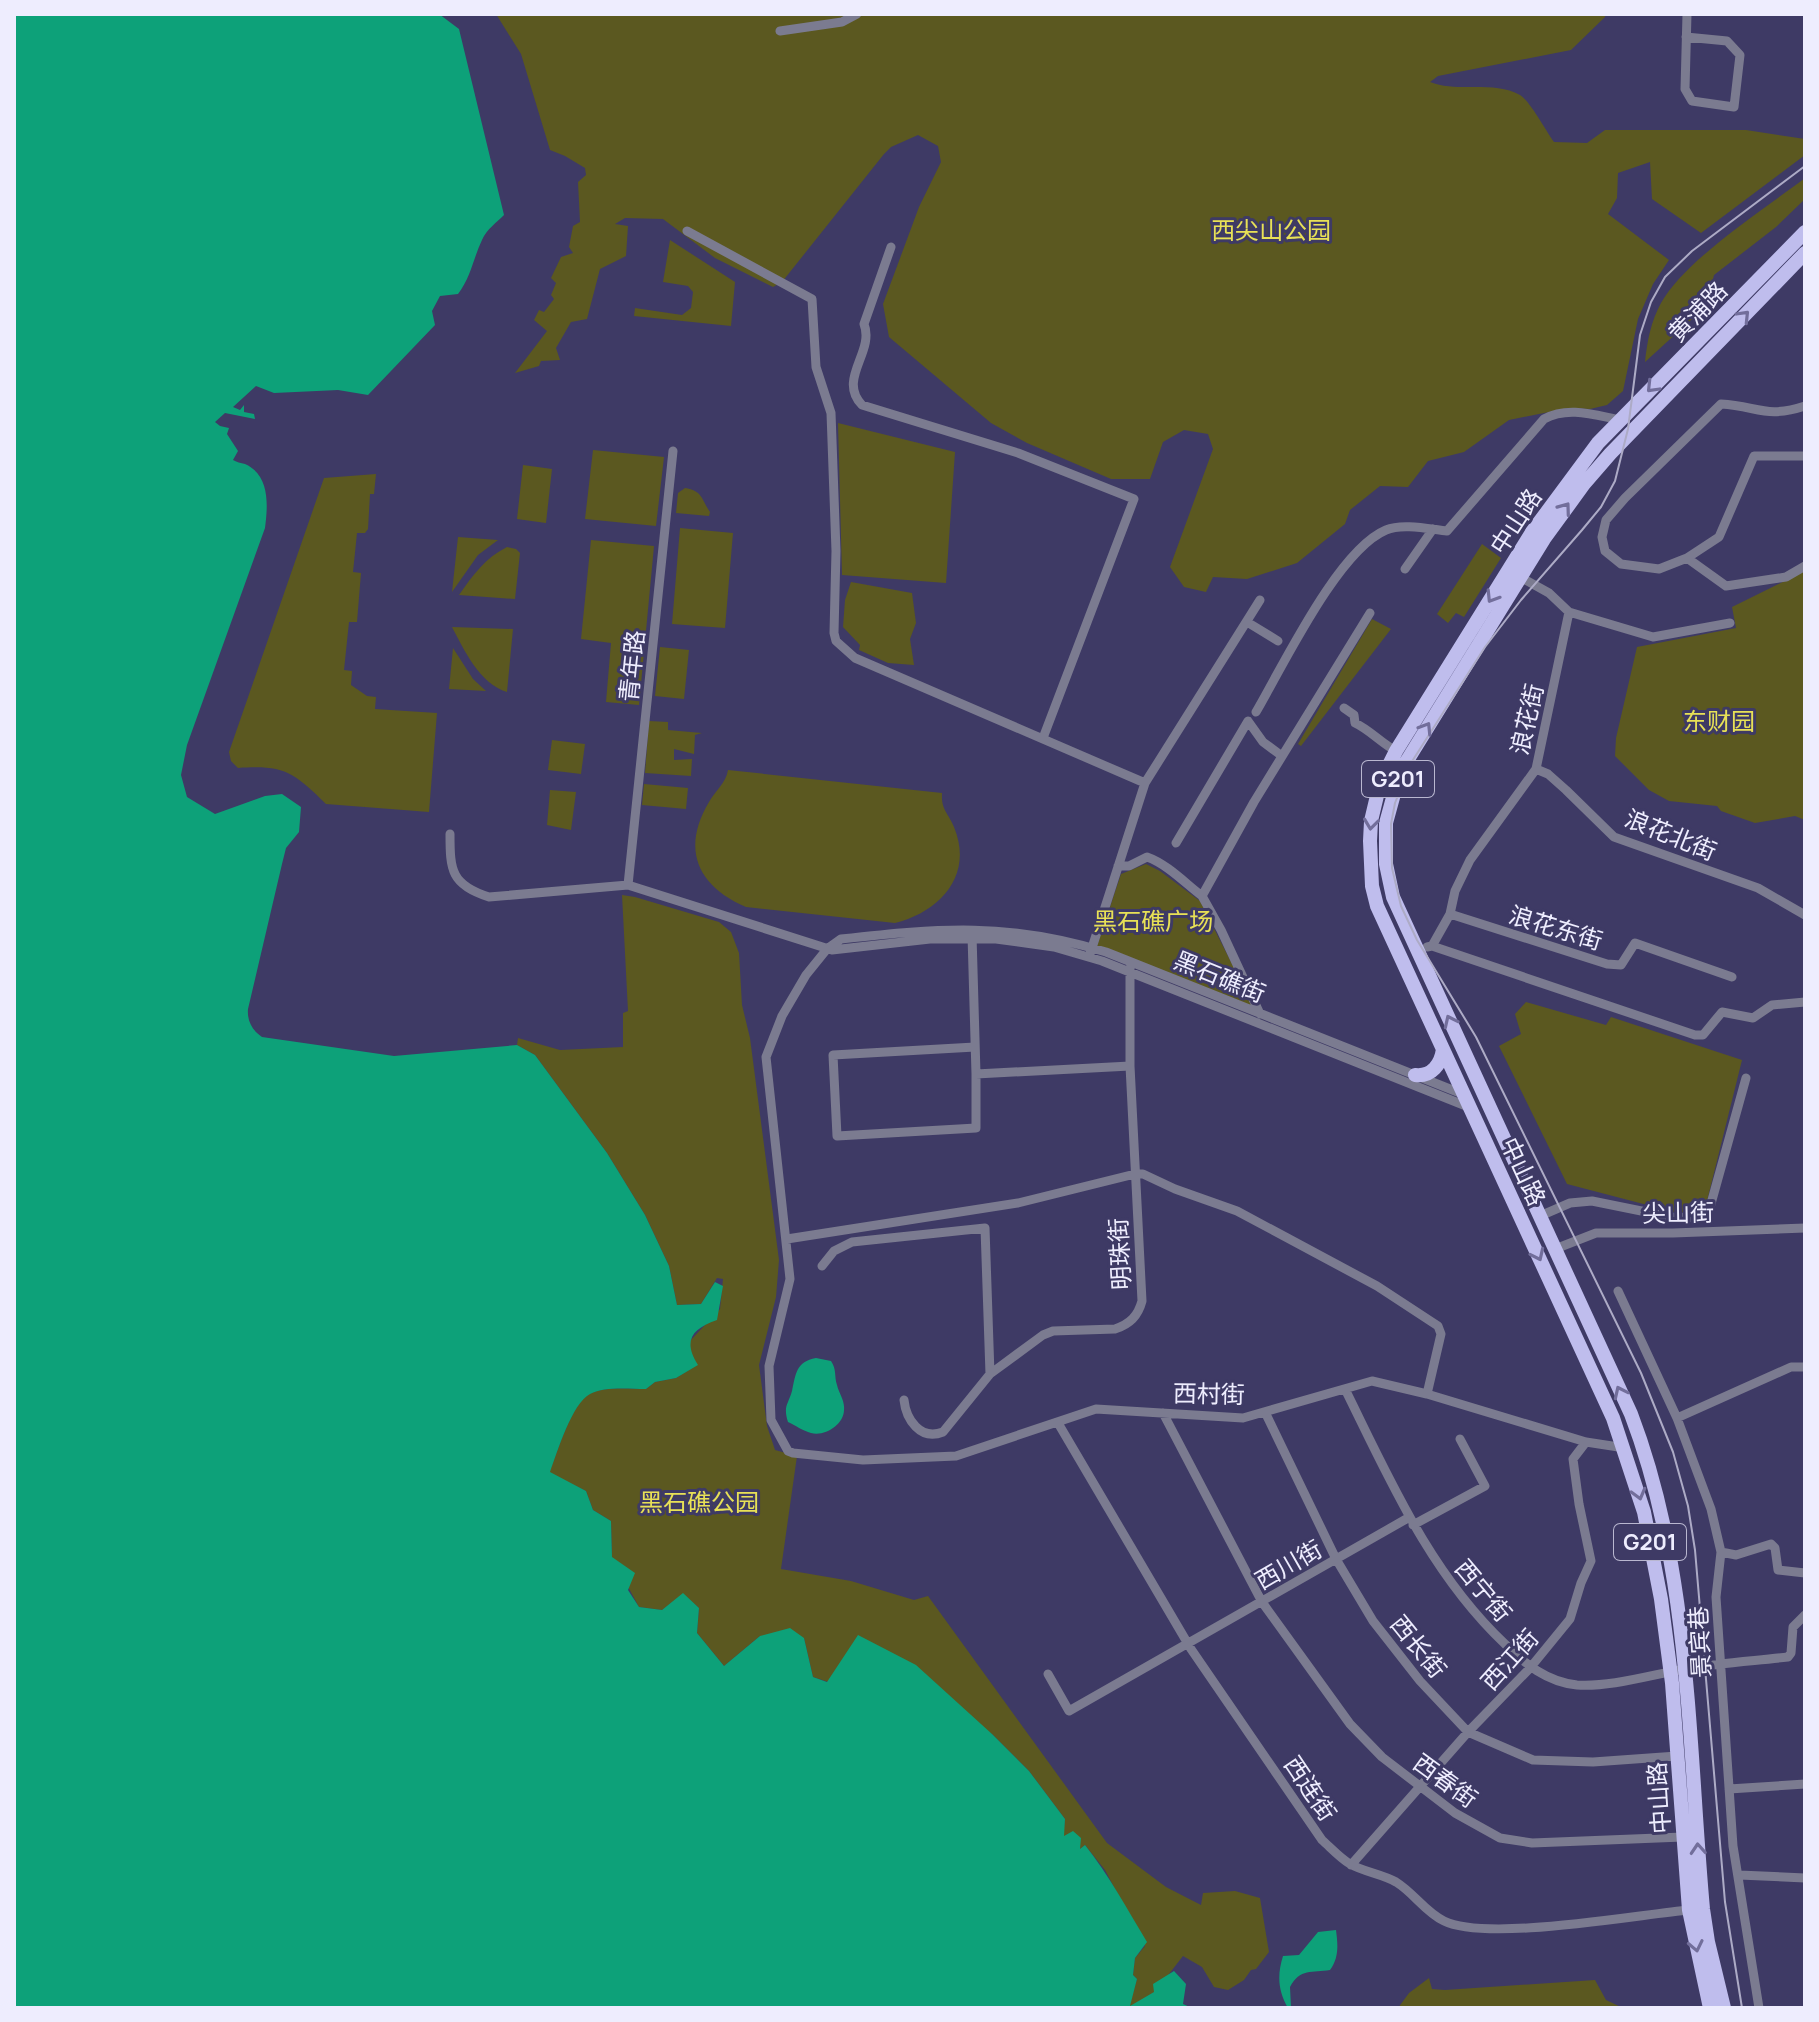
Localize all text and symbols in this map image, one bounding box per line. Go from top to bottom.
park label: 西尖山公园 [1211,213,1331,246]
street label: 黄浦路 [1660,274,1734,348]
one-way arrow [1735,310,1749,325]
one-way arrow [1647,378,1661,392]
street label: 中山路 [1482,482,1548,560]
one-way arrow [1555,503,1570,517]
one-way arrow [1487,588,1502,602]
street label: 青年路 [611,628,651,704]
street label: 浪花街 [1502,680,1550,758]
park label: 东财园 [1683,704,1755,737]
one-way arrow [1417,722,1432,737]
road number: G201 [1362,761,1434,797]
street label: 浪花北街 [1620,801,1722,867]
one-way arrow [1363,818,1380,831]
street label: 浪花东街 [1505,897,1607,957]
park label: 黑石礁广场 [1093,904,1213,937]
street label: 黑石礁街 [1169,943,1271,1009]
one-way arrow [1444,1015,1460,1029]
street label: 中山路 [1494,1131,1554,1211]
street label: 尖山街 [1642,1195,1714,1229]
street label: 明珠街 [1101,1217,1137,1291]
one-way arrow [1528,1247,1544,1261]
street label: 西村街 [1173,1376,1245,1410]
one-way arrow [1614,1385,1630,1400]
park label: 黑石礁公园 [639,1485,759,1518]
one-way arrow [1630,1487,1646,1501]
road number: G201 [1614,1524,1686,1560]
street label: 西川街 [1249,1532,1327,1596]
street label: 西宁街 [1448,1552,1520,1628]
street label: 景宾巷 [1681,1605,1717,1679]
street label: 西长街 [1384,1608,1454,1684]
street label: 西江街 [1473,1621,1545,1697]
street label: 西春街 [1407,1745,1485,1815]
street label: 西连街 [1277,1749,1345,1827]
street label: 中山路 [1639,1761,1677,1835]
one-way arrow [1690,1842,1707,1855]
one-way arrow [1686,1939,1703,1953]

